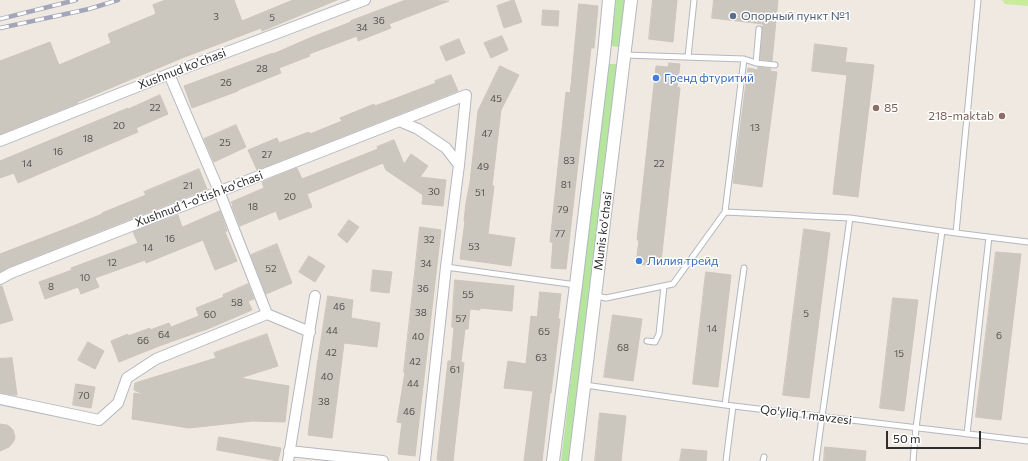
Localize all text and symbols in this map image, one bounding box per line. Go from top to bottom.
place label: Опорный пункт №1 [741,9,850,23]
house number: 3 [213,11,219,23]
marker: Опорный пункт №1 [728,11,738,21]
house number: 5 [269,12,275,24]
house number: 36 [373,15,385,27]
house number: 34 [356,22,368,34]
street label: Xushnud ko'chasi [136,46,228,92]
house number: 28 [256,63,268,75]
place label: Гренд фтуритий [664,71,754,85]
marker: Гренд фтуритий [651,73,661,83]
house number: 26 [220,77,232,89]
house number: 45 [490,93,502,105]
place label: 85 [884,101,898,115]
house number: 22 [149,102,161,114]
marker: 85 [871,103,881,113]
place label: 218-maktab [928,109,994,123]
marker: 218-maktab [997,111,1007,121]
house number: 20 [113,120,125,132]
house number: 13 [750,122,760,134]
house number: 47 [481,128,493,140]
house number: 18 [83,133,93,145]
house number: 25 [219,137,231,149]
house number: 16 [53,146,63,158]
house number: 27 [262,149,272,161]
house number: 83 [563,155,575,167]
house number: 14 [22,158,32,170]
house number: 22 [653,158,665,170]
house number: 49 [477,161,489,173]
street label: Xushnud 1-o'tish ko'chasi [133,168,265,230]
house number: 81 [561,179,571,191]
house number: 21 [183,180,193,192]
house number: 30 [428,186,440,198]
house number: 51 [475,187,485,199]
house number: 20 [284,191,296,203]
street label: Munis ko'chasi [591,191,615,271]
house number: 18 [248,201,258,213]
house number: 79 [557,204,569,216]
house number: 77 [555,228,565,240]
house number: 16 [165,233,175,245]
house number: 32 [423,234,435,246]
house number: 53 [468,241,480,253]
house number: 14 [143,242,153,254]
place label: Лилия трейд [647,254,718,268]
marker: Лилия трейд [634,256,644,266]
house number: 12 [107,257,117,269]
house number: 34 [420,258,432,270]
house number: 52 [265,263,277,275]
house number: 10 [80,272,90,284]
house number: 8 [48,281,54,293]
house number: 36 [417,283,429,295]
house number: 55 [462,289,474,301]
house number: 58 [231,297,243,309]
house number: 46 [333,301,345,313]
house number: 38 [415,307,427,319]
house number: 5 [803,308,809,320]
house number: 60 [204,309,216,321]
house number: 57 [455,313,467,325]
house number: 14 [707,323,717,335]
house number: 44 [326,325,338,337]
house number: 65 [538,326,550,338]
house number: 64 [158,329,170,341]
house number: 6 [996,330,1002,342]
house number: 40 [412,331,424,343]
house number: 66 [137,335,149,347]
house number: 68 [617,342,629,354]
house number: 42 [325,347,337,359]
house number: 15 [894,348,904,360]
house number: 63 [535,352,547,364]
house number: 42 [409,356,421,368]
house number: 61 [450,364,460,376]
house number: 40 [321,371,333,383]
house number: 44 [407,378,419,390]
house number: 70 [78,390,90,402]
house number: 38 [318,396,330,408]
street label: Qo'yliq 1 mavzesi [759,402,853,428]
house number: 46 [403,406,415,418]
scale bar [888,423,983,449]
text: 50 m [893,431,921,445]

